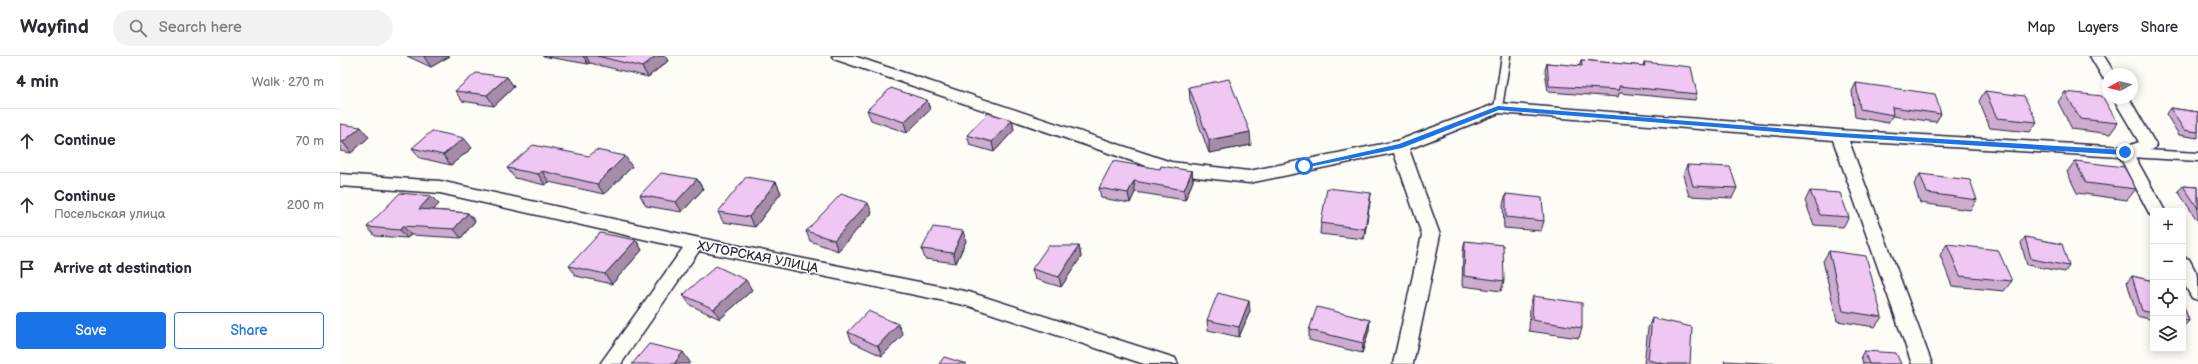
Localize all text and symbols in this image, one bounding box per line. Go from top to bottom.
search box [113,10,393,46]
text: Wayfind [20,16,89,39]
icon: search [127,17,149,39]
text: Search here [159,18,242,37]
text: Map [2027,19,2055,36]
text: Layers [2077,19,2119,36]
text: Share [2141,19,2178,36]
north arrow [2102,68,2138,104]
text: 4 min [16,72,59,92]
text: Walk · 270 m [252,74,324,90]
icon: ahead [16,130,38,152]
text: Continue [54,131,116,150]
text: 70 m [296,133,324,149]
route end [2116,143,2134,161]
route start [1295,157,1313,175]
text: Continue [54,187,116,206]
icon: ahead [16,194,38,216]
text: 200 m [287,197,324,213]
text: Посельская улица [54,206,165,222]
map controls [2150,208,2186,352]
button: + [2150,208,2186,244]
street label: ХУТОРСКАЯ УЛИЦА [696,237,820,277]
button: − [2150,244,2186,280]
icon: arrive [16,258,38,280]
text: Arrive at destination [54,259,192,278]
button: locate [2150,280,2186,316]
button: Save [16,312,166,349]
button: Share [174,312,324,349]
button: layers [2150,316,2186,352]

